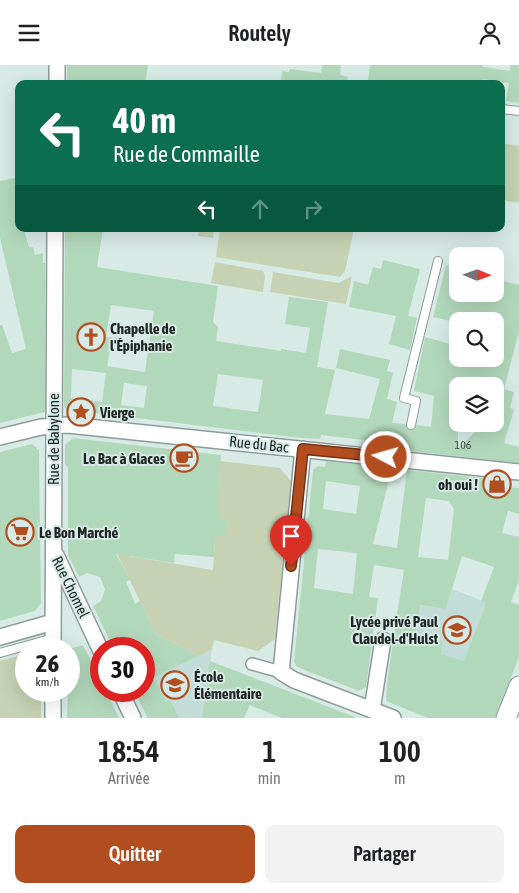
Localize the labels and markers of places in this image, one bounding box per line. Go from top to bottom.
place label: Chapelle de l'Épiphanie [110,320,176,354]
church icon: Chapelle de l'Épiphanie [76,322,106,352]
place icon: Vierge [66,397,96,427]
place label: Vierge [99,404,135,421]
cafe icon: Le Bac à Glaces [169,443,199,473]
place label: Le Bac à Glaces [83,450,166,467]
shop icon: oh oui ! [482,469,512,499]
place label: oh oui ! [438,476,478,493]
pin [270,515,312,566]
supermarket icon: Le Bon Marché [5,517,35,547]
place label: Le Bon Marché [39,524,118,541]
place label: Lycée privé Paul Claudel-d'Hulst [350,613,439,647]
school or university icon: Lycée privé Paul Claudel-d'Hulst [442,615,472,645]
place label: École Élémentaire [194,668,262,702]
school or university icon: École Élémentaire [160,670,190,700]

